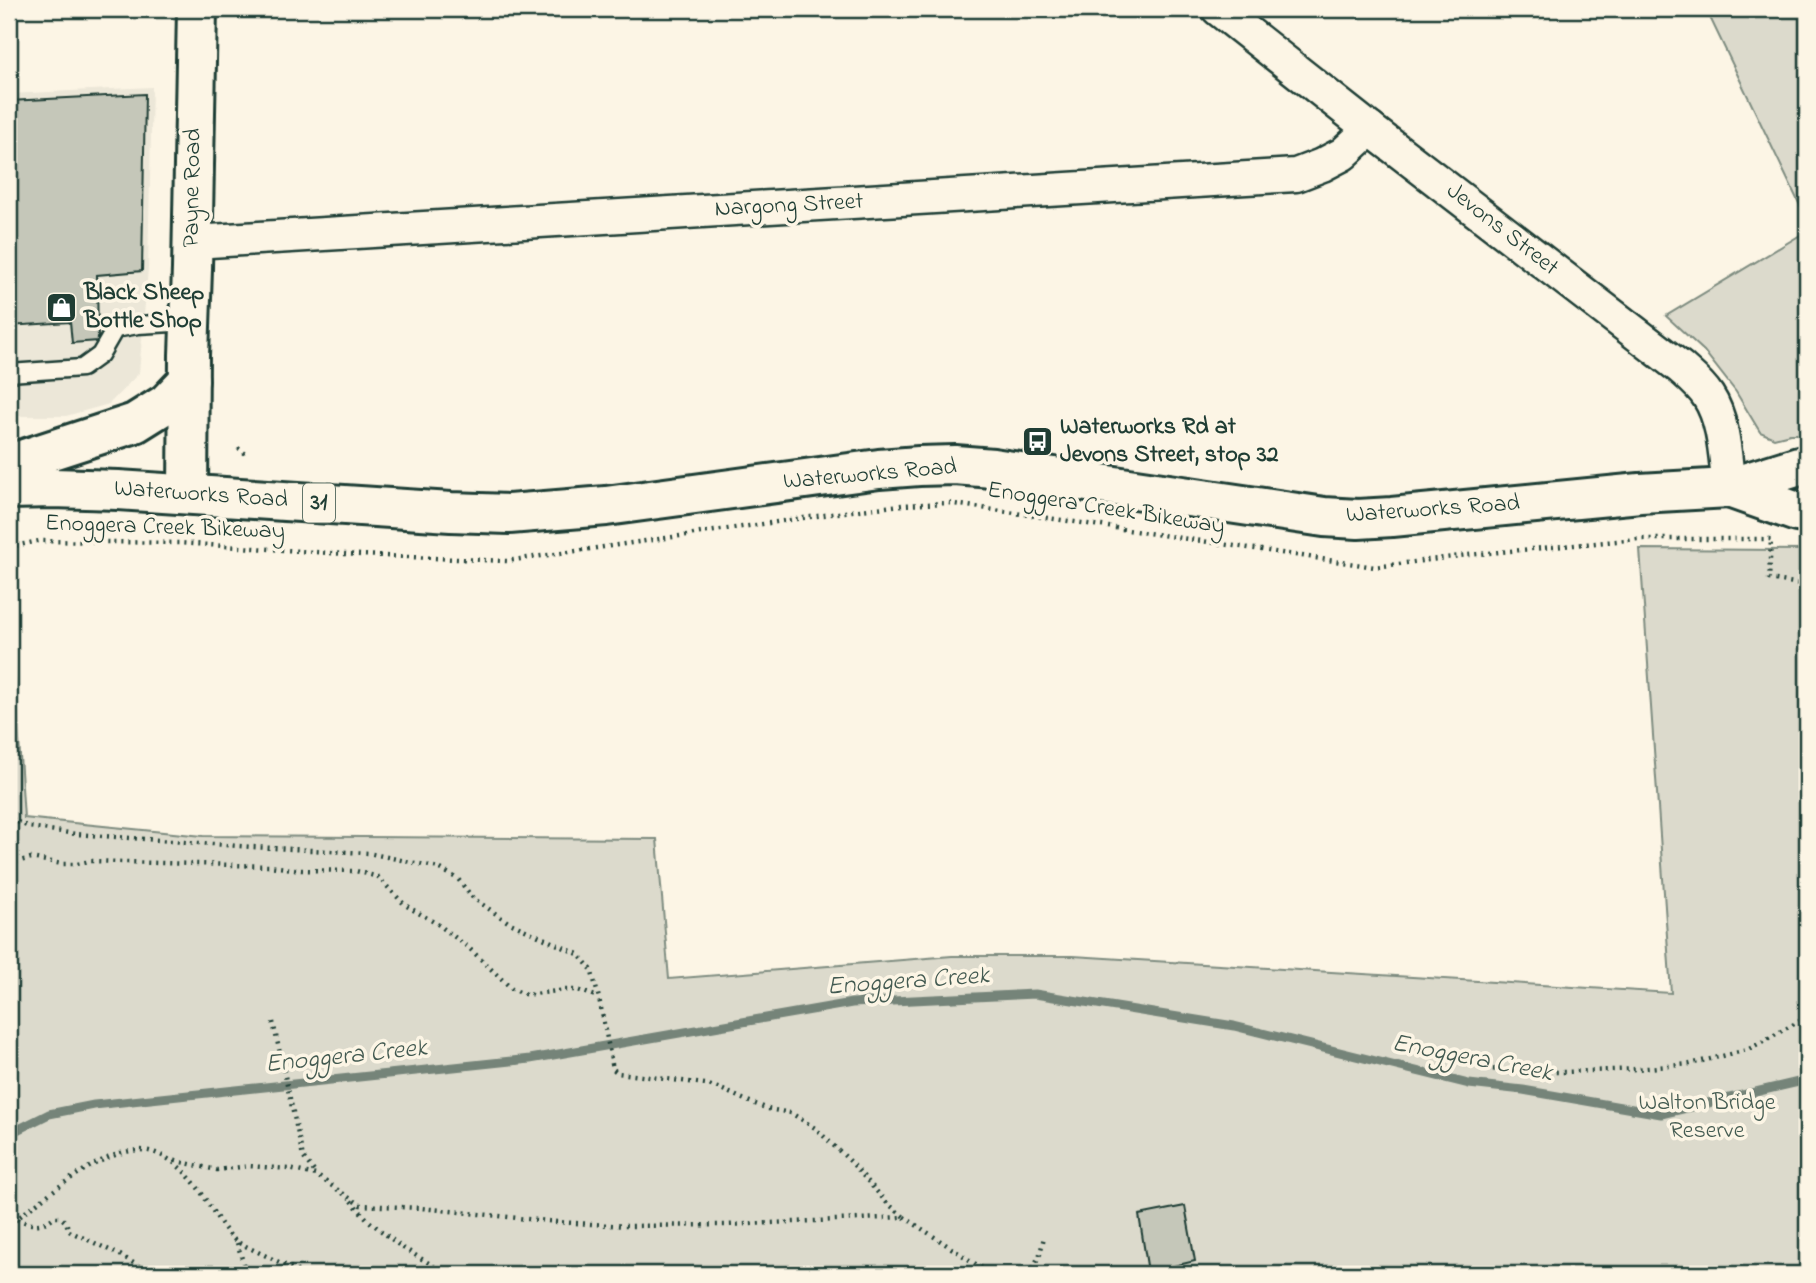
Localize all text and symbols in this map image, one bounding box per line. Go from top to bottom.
street label: Payne Road [174,127,213,248]
street label: Jevons Street [1438,175,1566,285]
street label: Nargong Street [714,185,864,227]
place label: Black Sheep Bottle Shop [83,276,204,339]
shop icon: Black Sheep Bottle Shop [44,290,78,324]
place label: Waterworks Rd at Jevons Street, stop 32 [1060,410,1279,473]
bus stop icon: Waterworks Rd at Jevons Street, stop 32 [1020,424,1054,458]
street label: Waterworks Road [782,450,959,500]
street label: Waterworks Road [113,471,290,519]
street label: Enoggera Creek Bikeway [985,473,1227,546]
road number: 31 [303,484,335,523]
street label: Waterworks Road [1345,486,1522,534]
street label: Enoggera Creek Bikeway [44,506,286,551]
water label: Enoggera Creek [825,957,992,1007]
water label: Enoggera Creek [1388,1025,1557,1093]
water label: Enoggera Creek [263,1029,431,1084]
park label: Walton Bridge Reserve [1639,1086,1776,1149]

